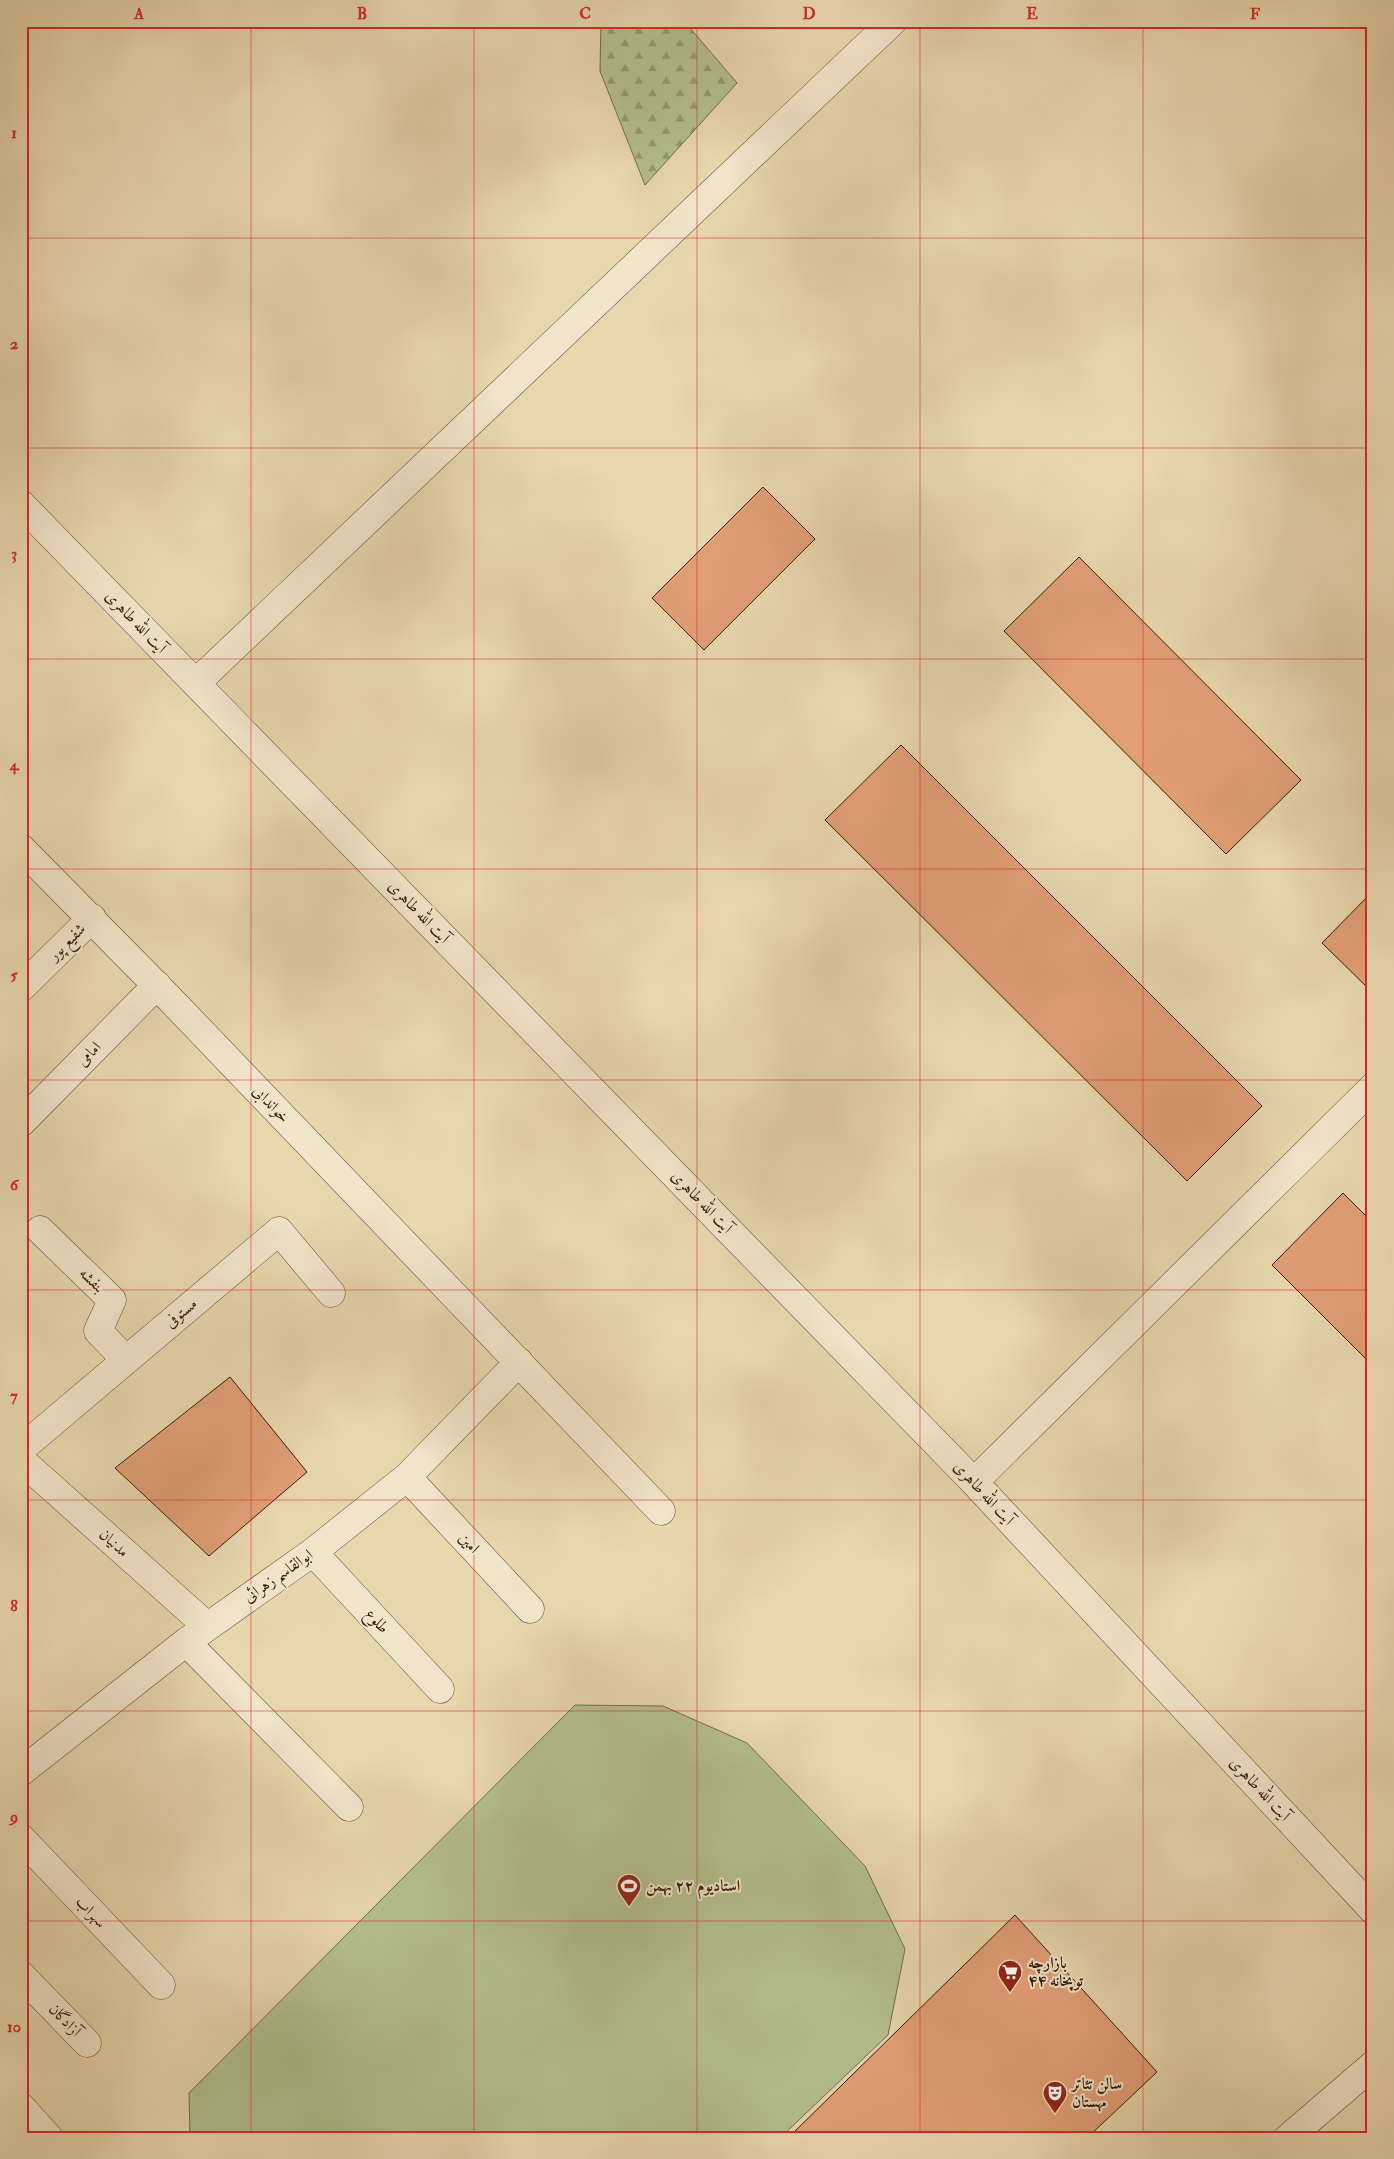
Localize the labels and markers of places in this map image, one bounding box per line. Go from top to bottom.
sports icon: استادیوم ۲۲ بهمن [616,1873,642,1907]
place label: استادیوم ۲۲ بهمن [646,1876,740,1900]
place label: بازارچه توپخانه ۴۴ [1028,1953,1084,1991]
supermarket icon: بازارچه توپخانه ۴۴ [997,1959,1023,1993]
place label: سالن تئاتر مهستان [1070,2074,1122,2112]
theatre icon: سالن تئاتر مهستان [1042,2080,1068,2114]

